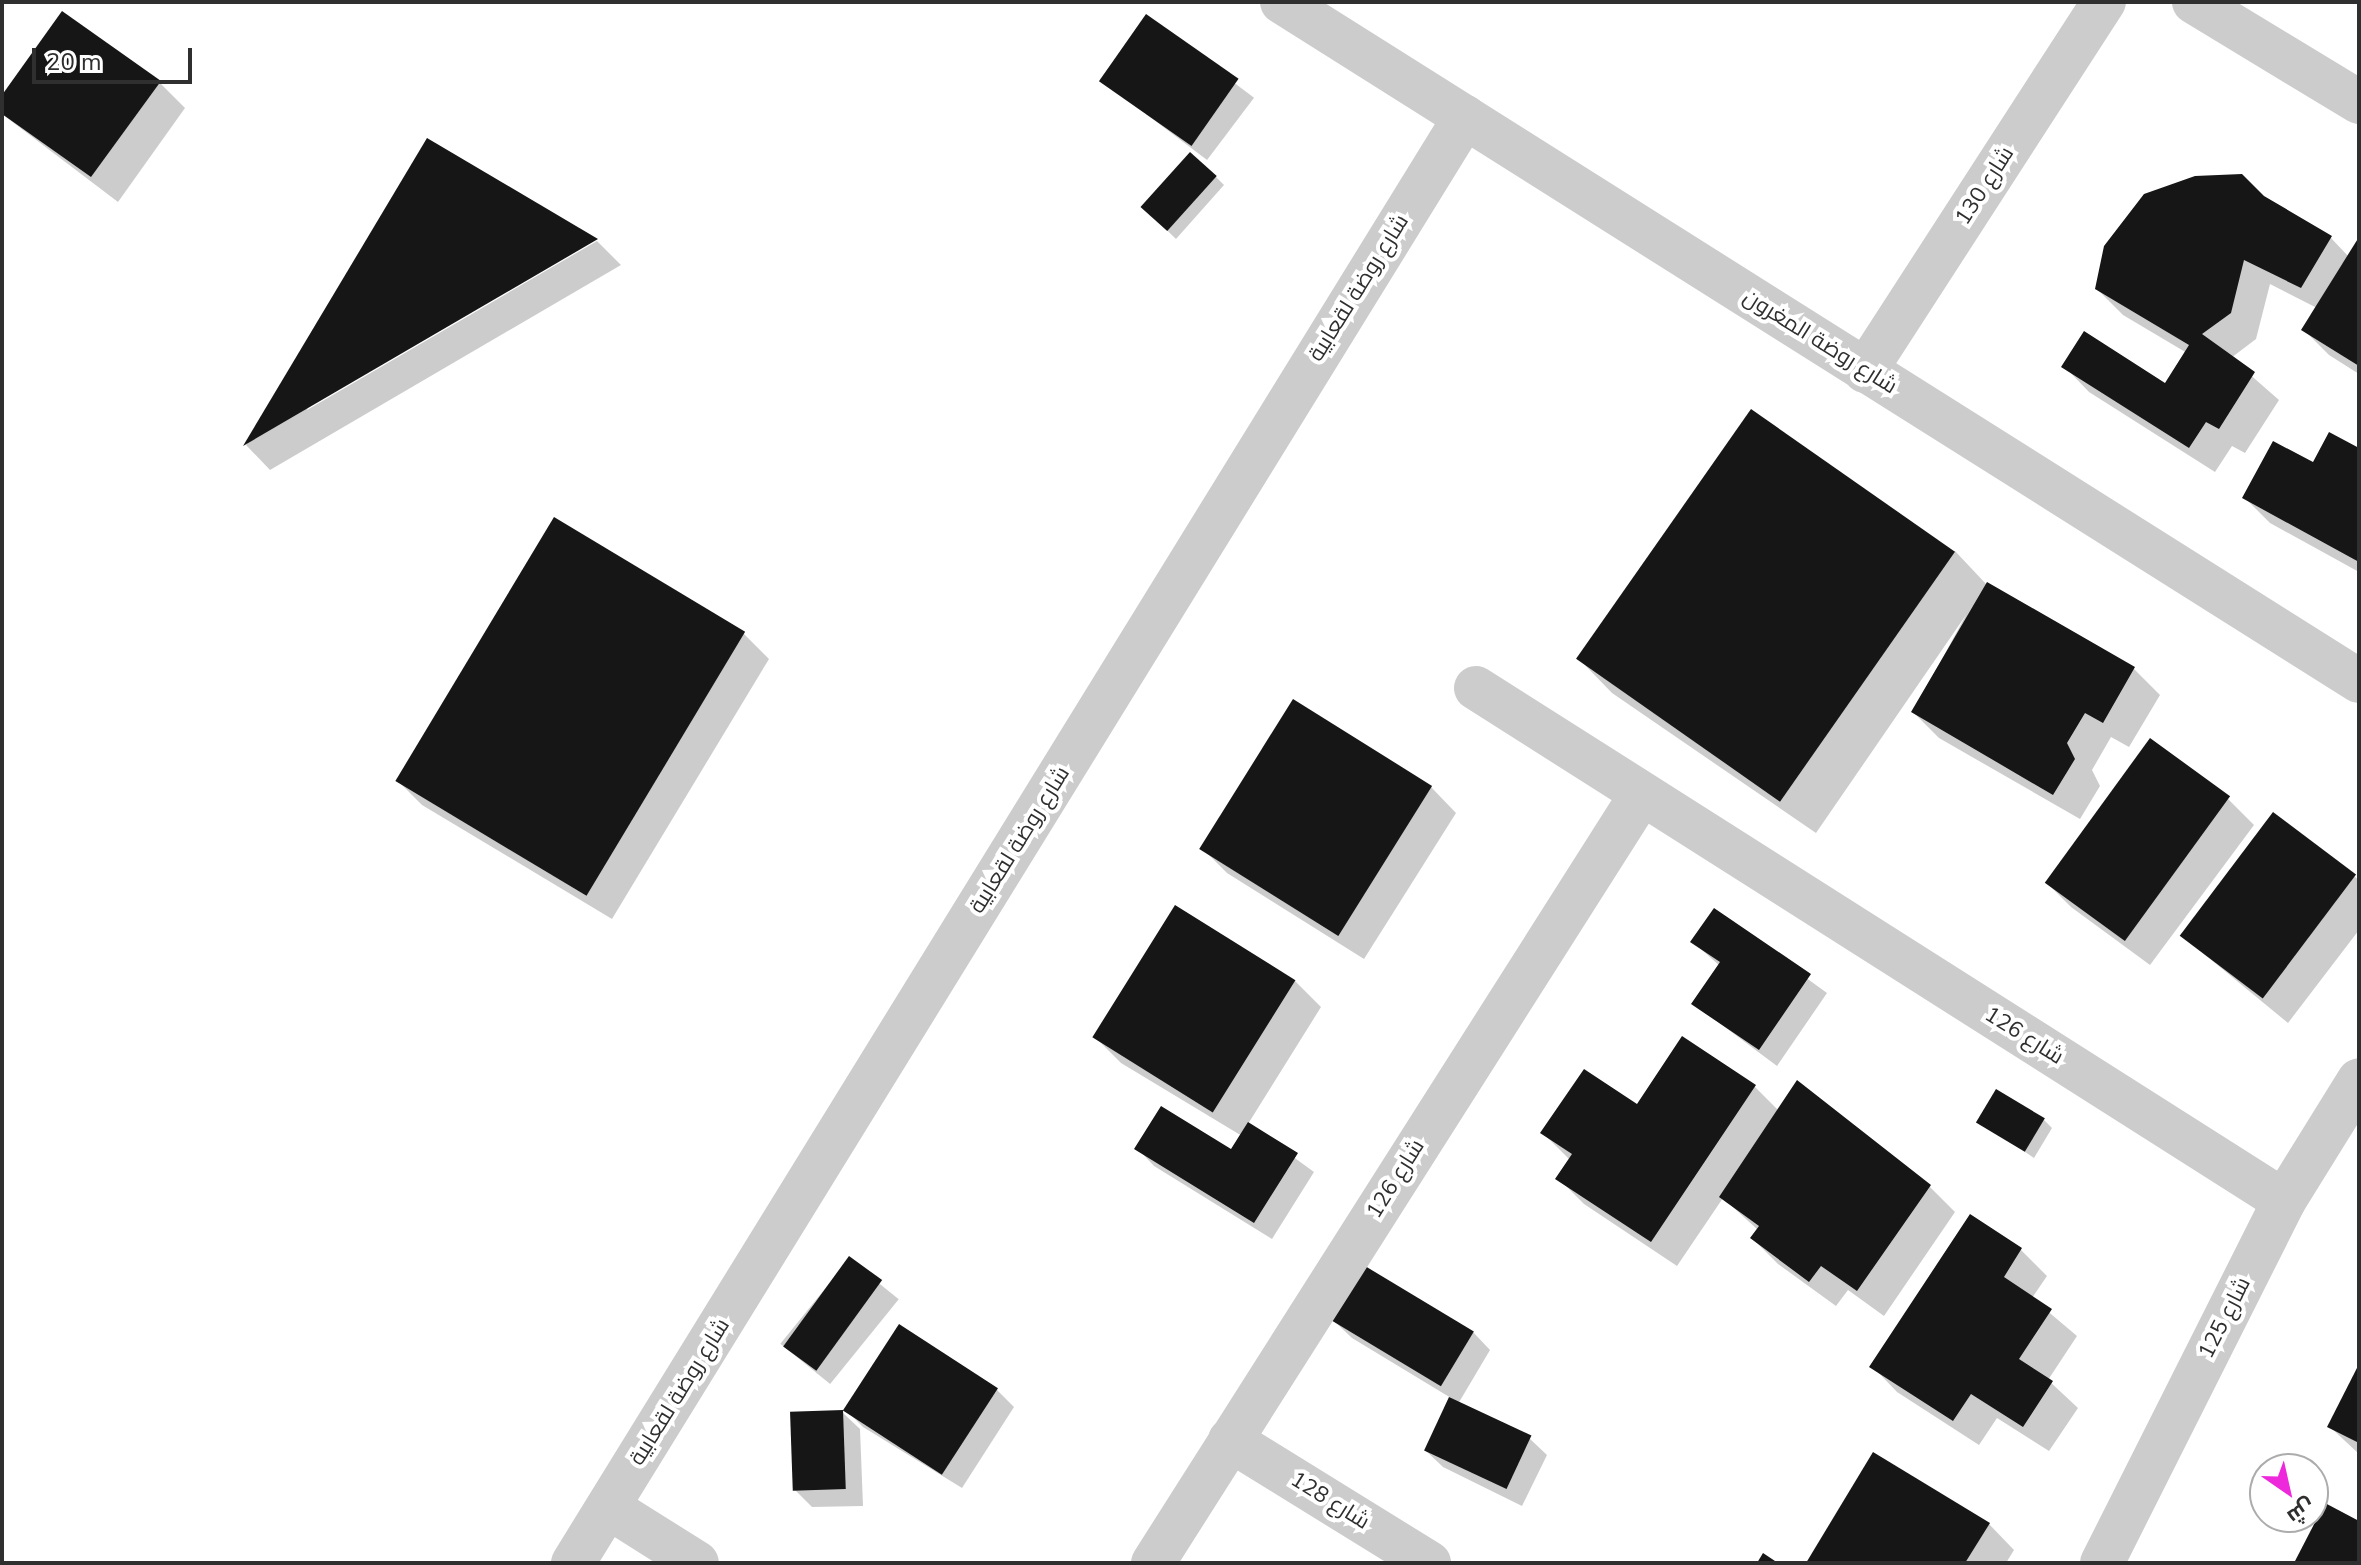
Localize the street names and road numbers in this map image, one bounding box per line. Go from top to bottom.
street label: شارع 130 [1950,142,2020,230]
street label: شارع روضة لقعابية [1303,210,1415,366]
street label: شارع روضة المغرون [1738,284,1902,400]
street label: شارع روضة لقعابية [964,762,1076,918]
street label: شارع 126 [1980,1002,2068,1070]
street label: شارع 126 [1362,1135,1430,1223]
street label: شارع 125 [2193,1273,2257,1363]
street label: شارع روضة لقعابية [624,1314,736,1470]
street label: شارع 128 [1286,1467,1374,1535]

